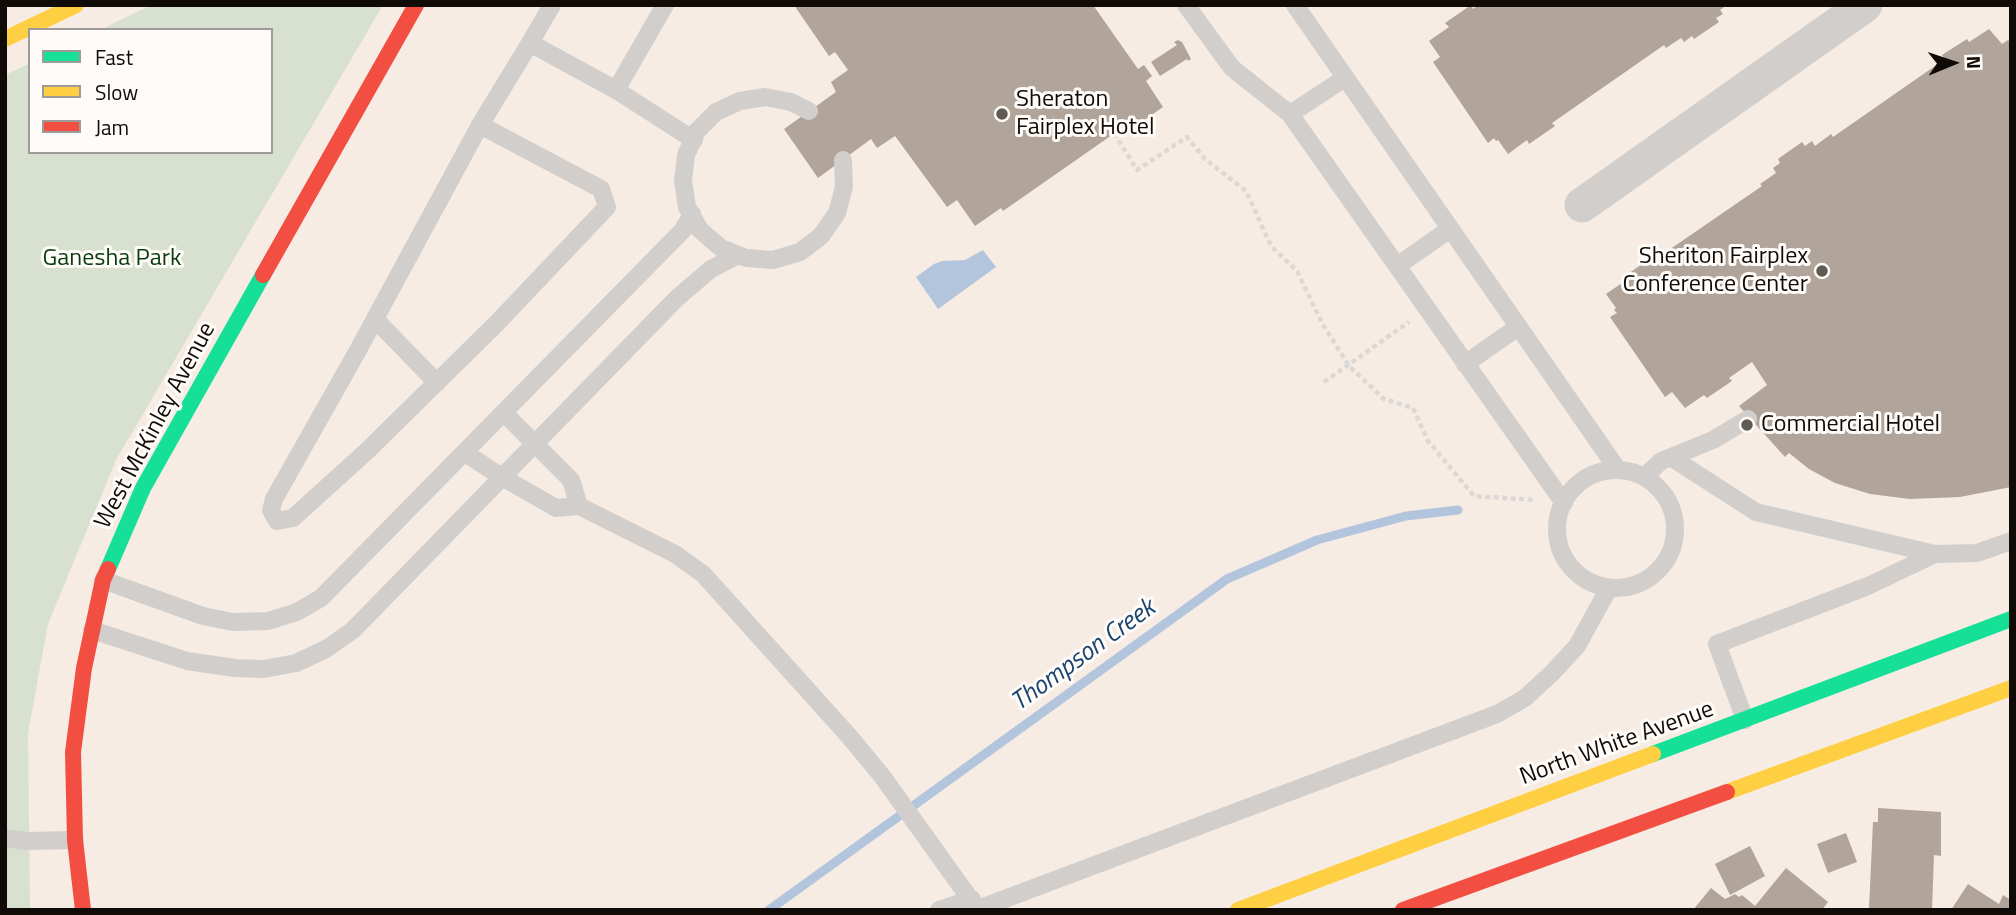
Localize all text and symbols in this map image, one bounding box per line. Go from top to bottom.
legend [28,28,273,154]
north arrow [1918,28,1988,98]
text: Fast [95,41,133,73]
text: N [1960,55,1989,69]
text: Slow [95,76,138,108]
place label: Sheraton Fairplex Hotel [1016,86,1155,142]
marker: Sheraton Fairplex Hotel [994,106,1010,122]
text: Jam [95,111,129,143]
place label: Sheriton Fairplex Conference Center [1622,243,1808,299]
park label: Ganesha Park [42,245,182,273]
marker: Sheriton Fairplex Conference Center [1814,263,1830,279]
street label: West McKinley Avenue [89,318,223,534]
place label: Commercial Hotel [1761,411,1940,439]
marker: Commercial Hotel [1739,417,1755,433]
water label: Thompson Creek [1006,593,1162,719]
street label: North White Avenue [1516,696,1718,792]

